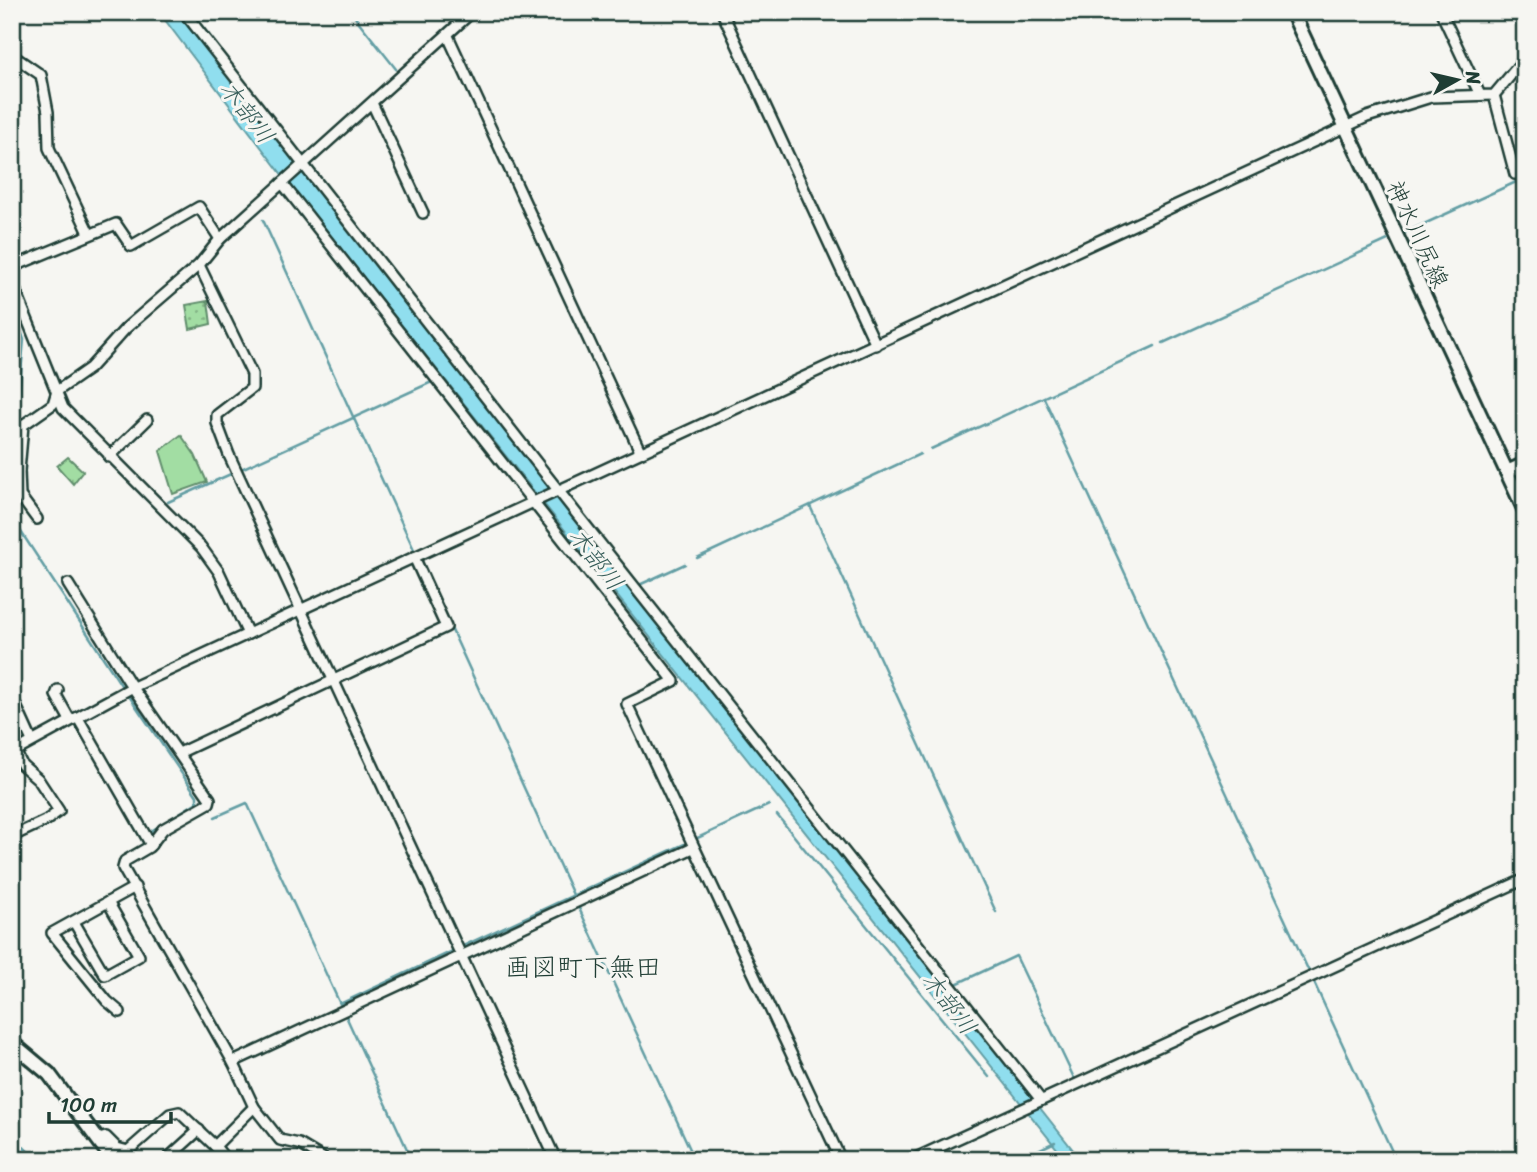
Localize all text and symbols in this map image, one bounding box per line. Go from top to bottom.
north arrow [1422,46,1492,116]
text: N [1456,68,1491,87]
water label: 木部川 [208,71,286,153]
street label: 神水川尻線 [1375,173,1460,295]
water label: 木部川 [557,518,635,600]
district label: 画図町下無田 [505,944,661,990]
water label: 木部川 [910,962,988,1044]
scale bar [49,1081,172,1125]
text: 100 m [60,1086,117,1124]

